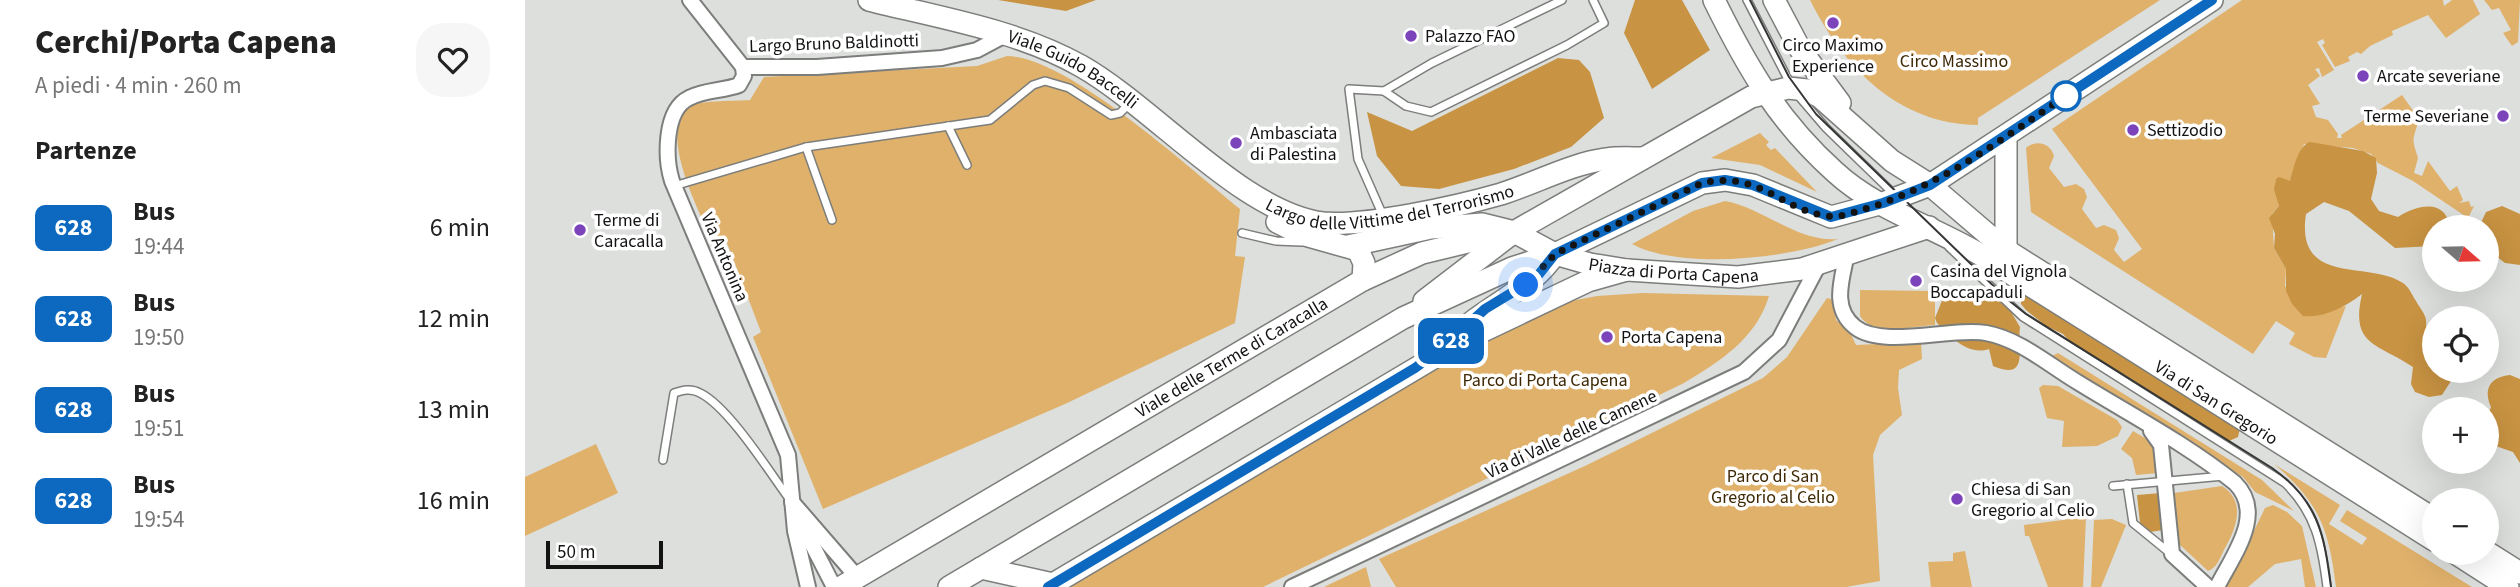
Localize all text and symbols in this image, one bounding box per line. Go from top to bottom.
marker: Circo Maximo Experience [1825,15,1841,31]
text: Cerchi/Porta Capena [35,19,337,66]
button: heart [416,23,490,97]
street label: Viale Guido Baccelli [1004,24,1144,115]
place label: Palazzo FAO [1425,24,1515,49]
street label: Largo Bruno Baldinotti [749,28,919,59]
marker: Palazzo FAO [1403,28,1419,44]
place label: Circo Maximo Experience [1782,33,1884,79]
park label: Circo Massimo [1900,49,2008,74]
place label: Arcate severiane [2377,64,2500,89]
marker: Arcate severiane [2355,68,2371,84]
text: A piedi · 4 min · 260 m [35,69,242,102]
unlabelled marker [2051,81,2081,111]
place label: Terme Severiane [2363,104,2489,129]
marker: Terme Severiane [2495,108,2511,124]
place label: Settizodio [2147,118,2223,143]
place label: Ambasciata di Palestina [1250,121,1337,167]
marker: Settizodio [2125,122,2141,138]
text: Partenze [35,132,137,169]
marker: Ambasciata di Palestina [1228,135,1244,151]
street label: Largo delle Vittime del Terrorismo [1261,179,1518,237]
text: Bus [133,193,175,230]
place label: Terme di Caracalla [594,208,664,254]
text: 6 min [430,209,490,246]
street label: Via Antonina [695,209,755,306]
text: 628 [54,210,93,245]
north arrow [2422,215,2499,292]
map controls [2422,215,2499,565]
marker: Terme di Caracalla [572,222,588,238]
text: 19:44 [133,230,184,263]
street label: Piazza di Porta Capena [1587,252,1760,290]
place label: Casina del Vignola Boccapaduli [1930,259,2067,305]
your location [1508,267,1543,302]
marker: Casina del Vignola Boccapaduli [1908,273,1924,289]
text: Bus [133,284,175,321]
street label: Viale delle Terme di Caracalla [1131,291,1333,424]
text: 12 min [417,300,490,337]
text: 628 [54,301,93,336]
button: locate [2422,306,2499,383]
line badge: 628 [1411,318,1491,364]
text: 19:50 [133,321,184,354]
text: 628 [1432,323,1470,358]
place label: Porta Capena [1621,325,1722,350]
marker: Porta Capena [1599,329,1615,345]
street label: Via di San Gregorio [2150,355,2283,451]
park label: Parco di Porta Capena [1462,368,1628,393]
text: Bus [133,375,175,412]
street label: Via di Valle delle Camene [1481,384,1661,485]
text: 13 min [417,391,490,428]
text: 628 [54,392,93,427]
button: + [2422,397,2499,474]
text: 19:51 [133,412,184,445]
park label: Parco di San Gregorio al Celio [1711,464,1835,510]
text: Bus [133,466,175,503]
place label: Chiesa di San Gregorio al Celio [1971,477,2095,523]
text: 16 min [417,482,490,519]
text: 628 [54,483,93,518]
button: − [2422,488,2499,565]
marker: Chiesa di San Gregorio al Celio [1949,491,1965,507]
text: 19:54 [133,503,184,536]
scale bar [546,538,663,570]
text: 50 m [557,539,595,566]

